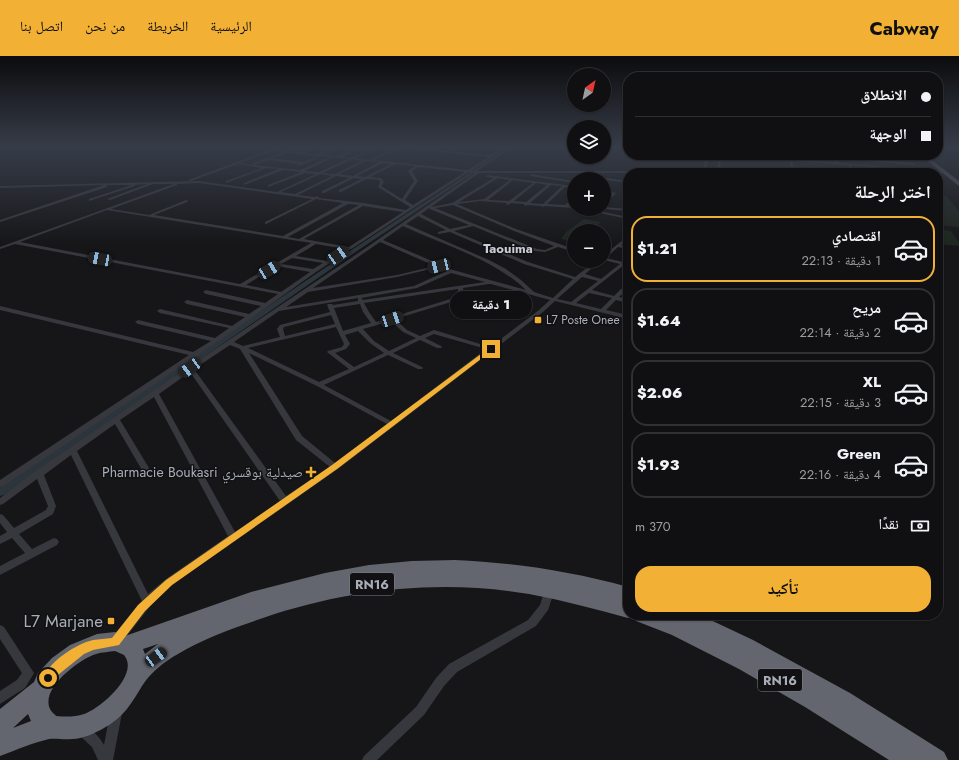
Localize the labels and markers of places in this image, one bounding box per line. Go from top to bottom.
place label: L7 Poste Onee [546,311,620,329]
marker: L7 Poste Onee [533,315,543,325]
place label: Pharmacie Boukasri صيدلية بوقسري [102,462,303,484]
marker: Pharmacie Boukasri صيدلية بوقسري [306,467,316,477]
place label: L7 Marjane [23,609,103,633]
marker: L7 Marjane [106,616,116,626]

